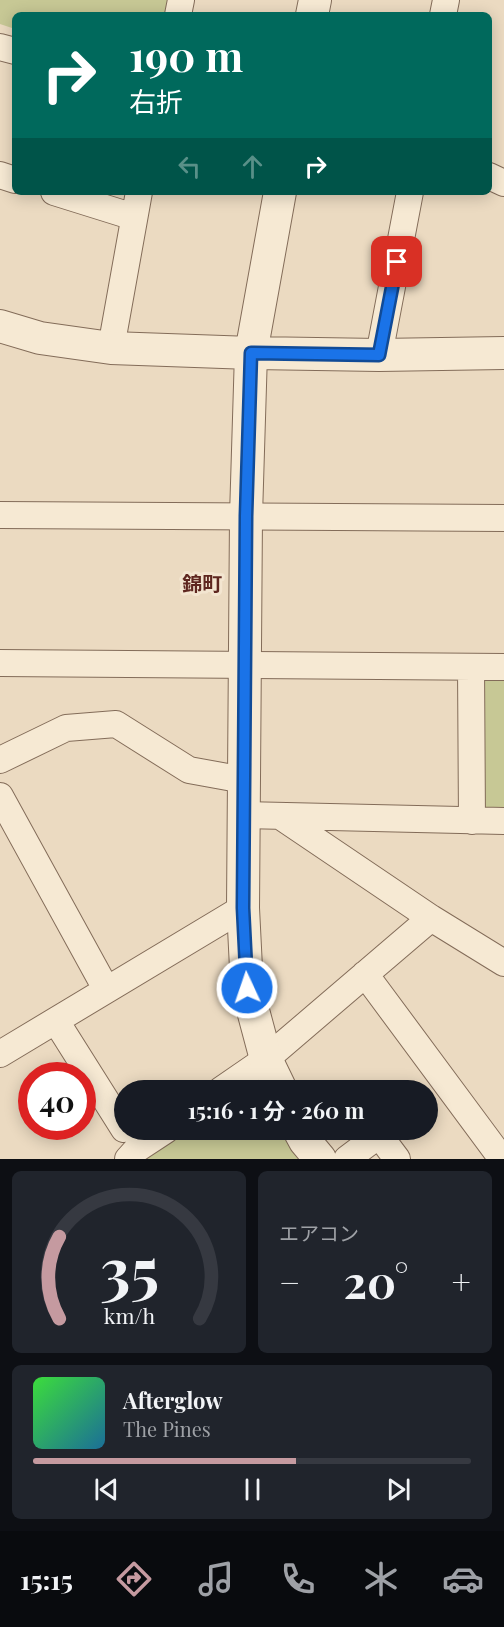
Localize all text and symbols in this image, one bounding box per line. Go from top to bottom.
text: 190 m [129,27,243,83]
icon: right [30,36,108,114]
text: 右折 [129,83,183,119]
icon: left [173,150,206,183]
icon: ahead [236,150,269,183]
icon: right [299,150,332,183]
pin [371,236,422,287]
icon: arrive [380,245,413,278]
district label: 錦町 [182,569,222,596]
position arrow [215,956,279,1020]
speed limit sign: 40 [18,1062,96,1140]
text: 15:16 · 1 分 · 260 m [188,1095,364,1125]
text: エアコン [279,1219,359,1246]
text: 35 [99,1225,159,1309]
text: 20° [344,1250,408,1310]
text: − [279,1259,300,1303]
text: + [452,1259,471,1303]
text: km/h [103,1301,155,1329]
text: Afterglow [123,1385,223,1415]
text: The Pines [123,1415,211,1442]
icon: previous [90,1473,123,1506]
icon: pause [236,1473,269,1506]
icon: next [382,1473,415,1506]
icon: directions [113,1558,155,1600]
icon: music [195,1558,237,1600]
icon: phone [277,1558,319,1600]
icon: climate [360,1558,402,1600]
icon: car [442,1558,484,1600]
text: 15:15 [20,1561,73,1597]

